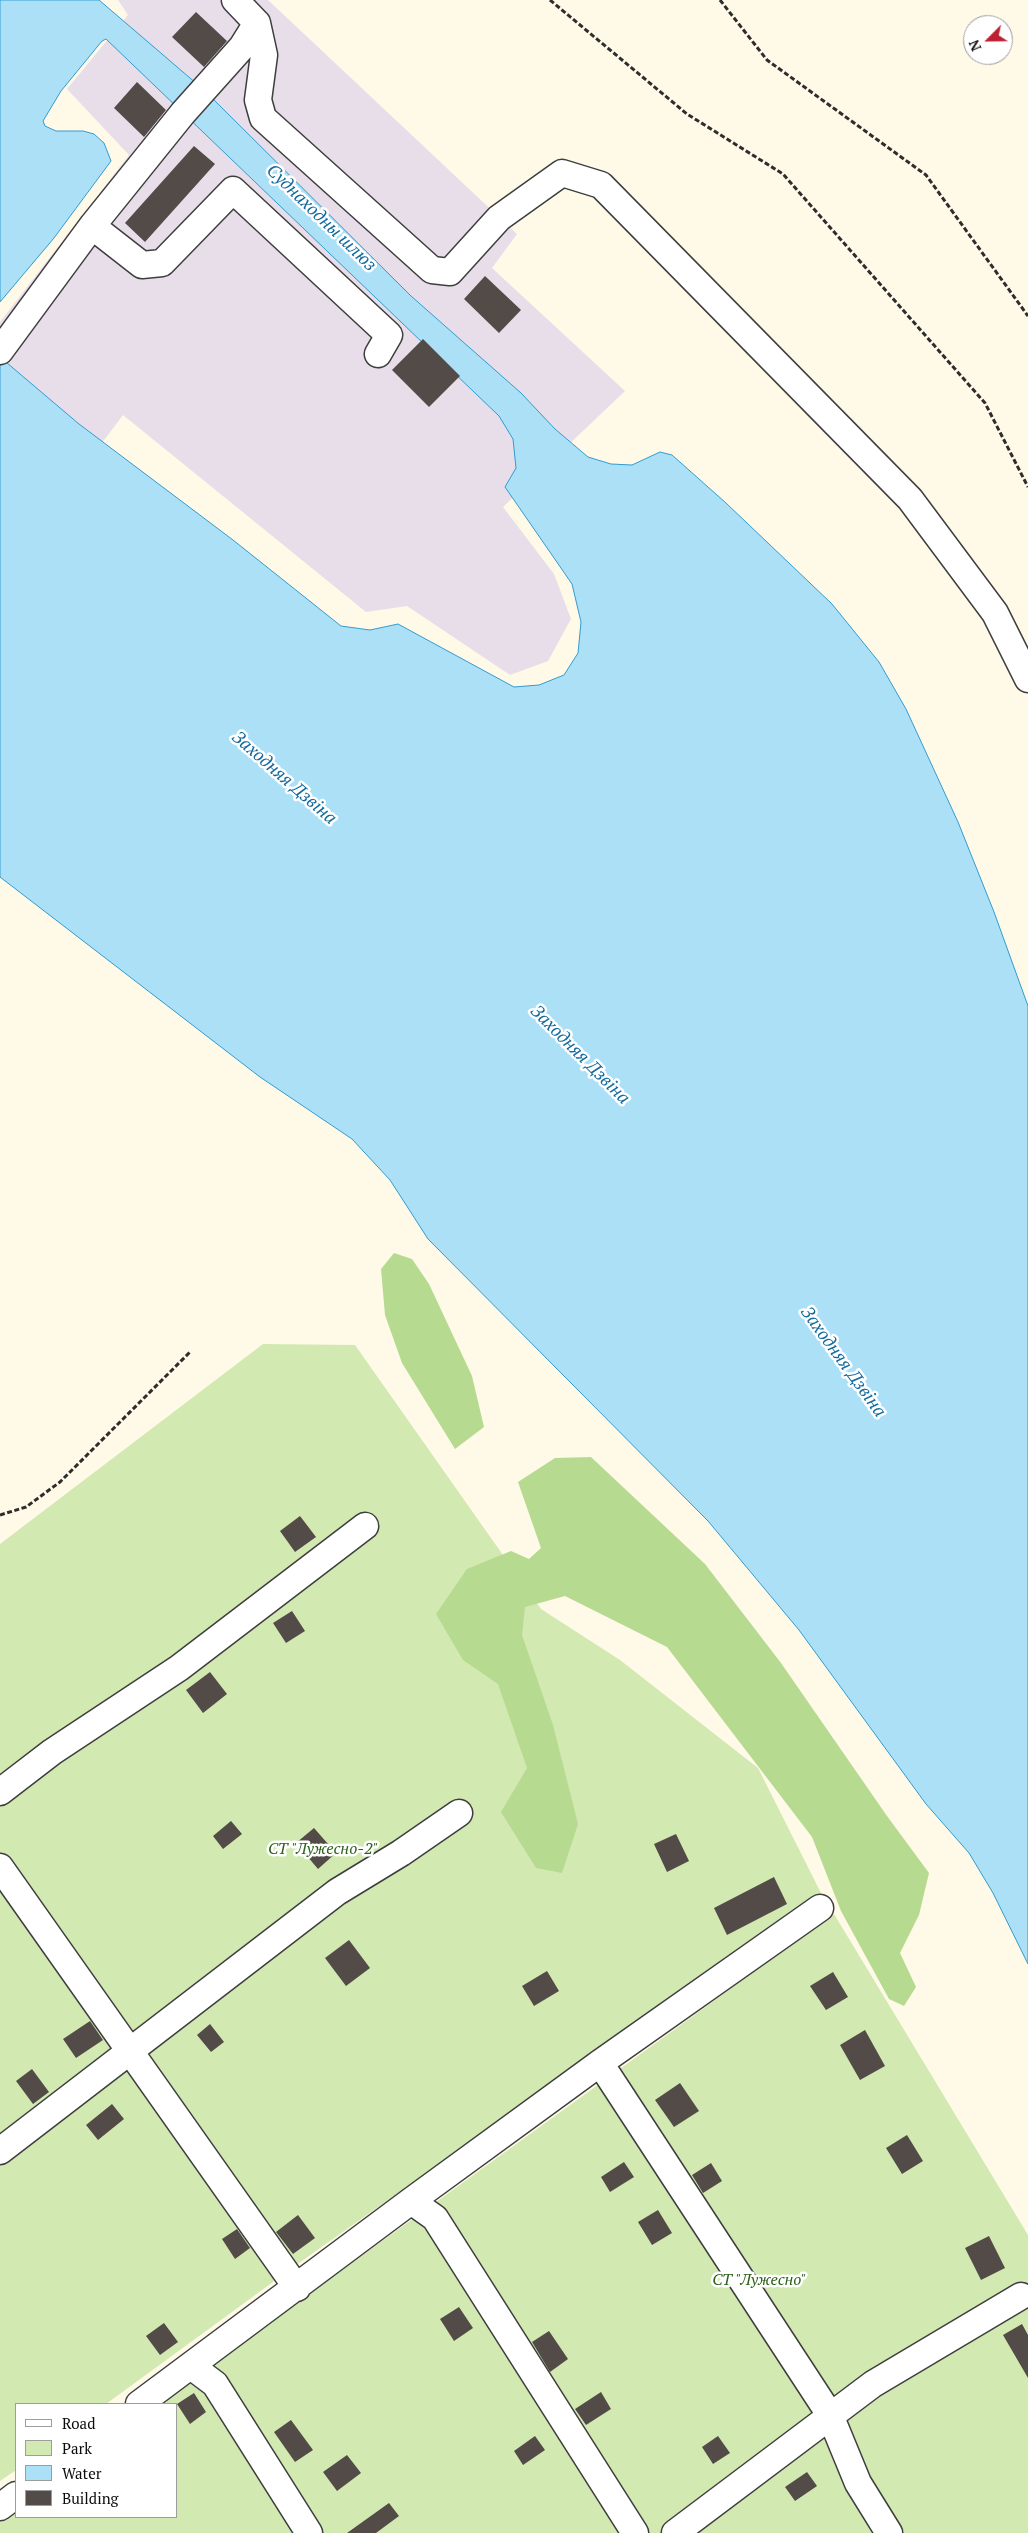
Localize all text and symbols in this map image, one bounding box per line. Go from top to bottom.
north arrow [963,15,1013,65]
text: N [964,37,985,54]
water label: Суднаходны шлюз [261,160,381,276]
water label: Заходняя Дзвіна [227,727,341,829]
water label: Заходняя Дзвіна [526,1001,634,1109]
water label: Заходняя Дзвіна [796,1302,890,1422]
park label: СТ "Лужесно-2" [268,1839,378,1859]
park label: СТ "Лужесно" [712,2270,806,2290]
legend [15,2403,178,2518]
text: Road [62,2413,95,2433]
text: Park [62,2438,92,2458]
text: Water [62,2463,101,2483]
text: Building [62,2488,119,2508]

